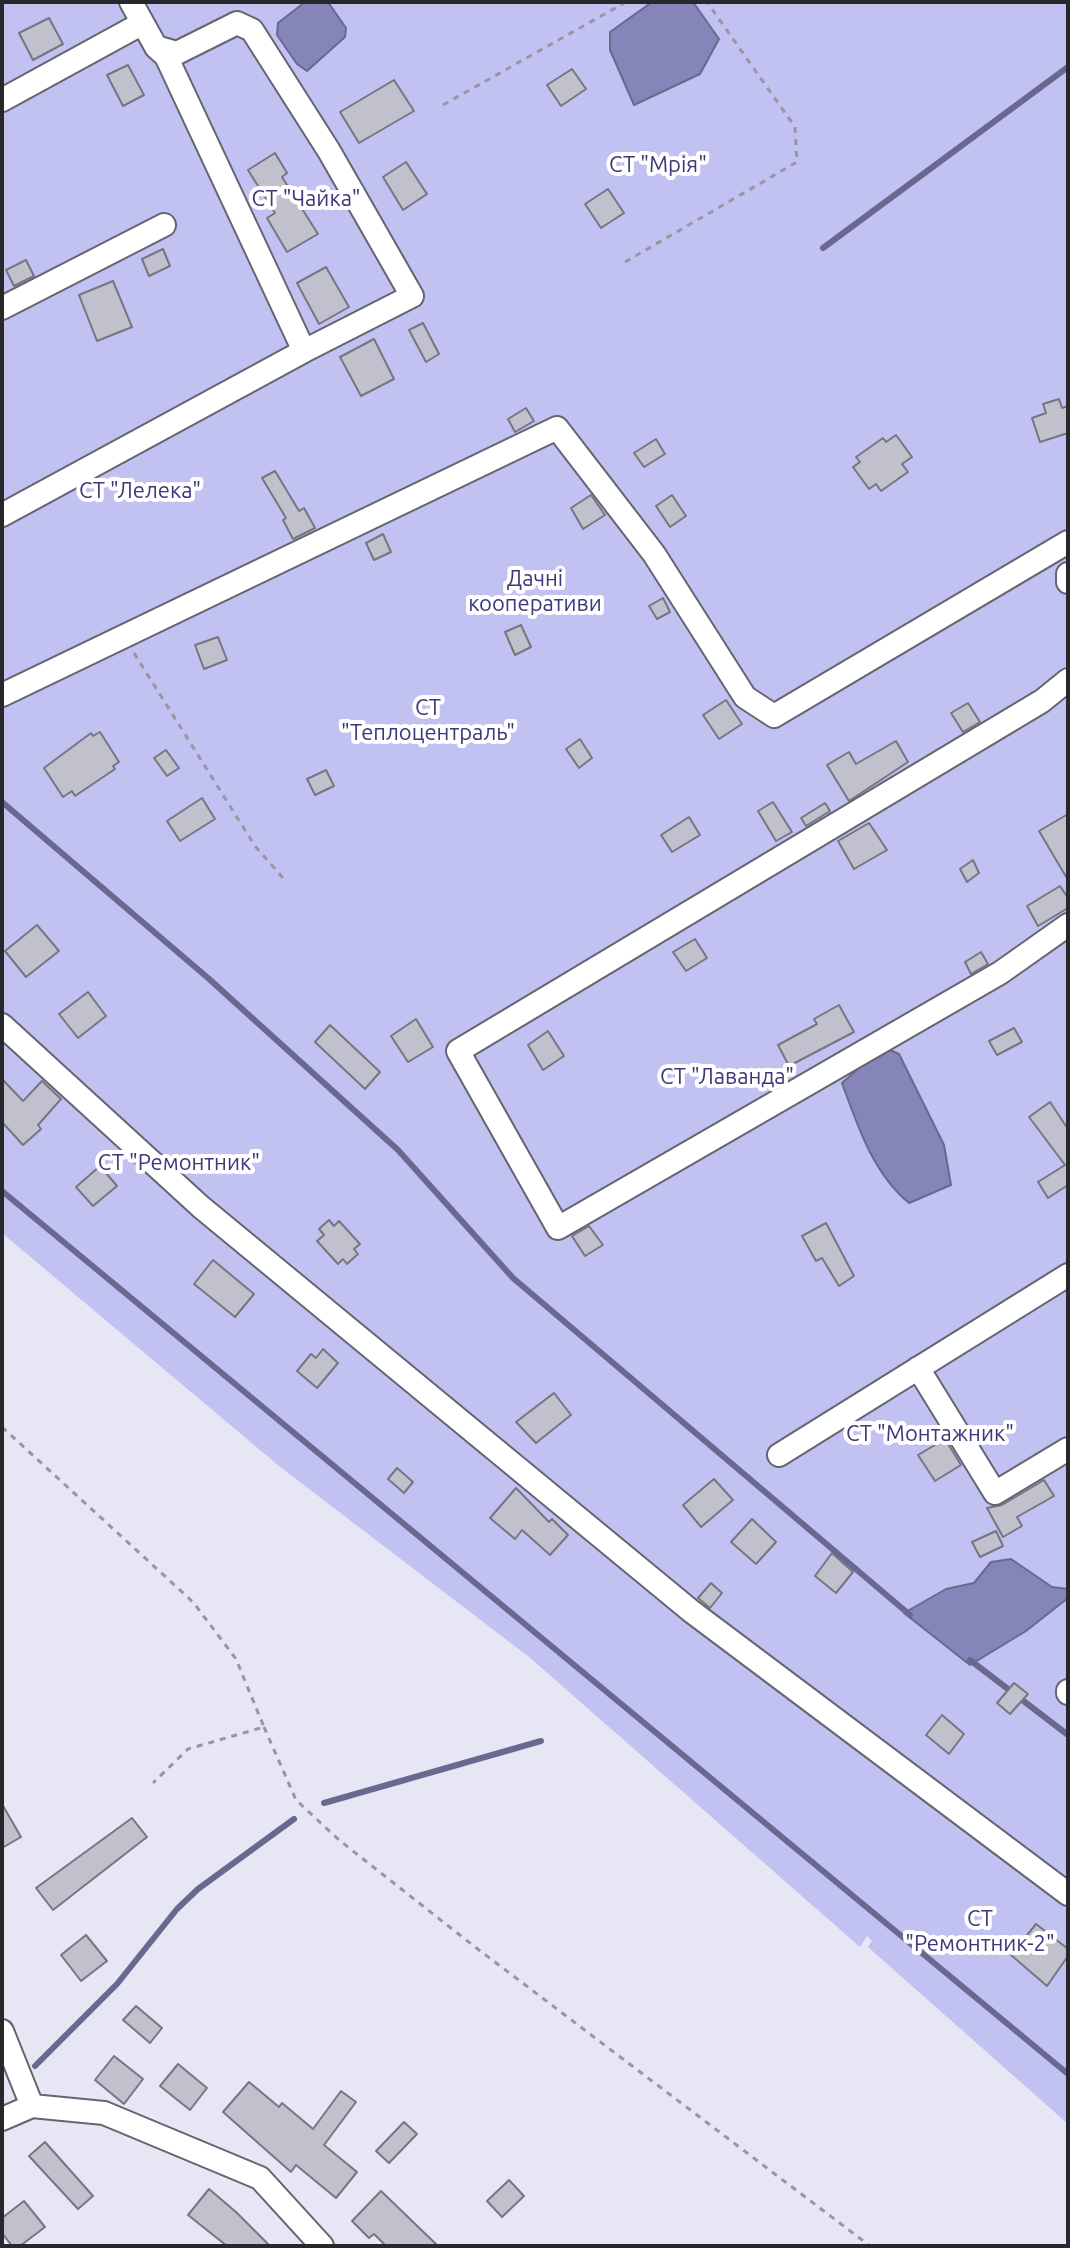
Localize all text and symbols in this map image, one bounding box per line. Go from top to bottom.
park label: СТ "Мрія" [609,152,707,178]
park label: СТ "Чайка" [252,186,360,212]
park label: СТ "Лелека" [79,478,201,504]
park label: Дачні кооперативи [468,566,602,618]
park label: СТ "Теплоцентраль" [341,695,515,746]
park label: СТ "Лаванда" [660,1064,794,1090]
park label: СТ "Ремонтник" [98,1150,260,1176]
park label: СТ "Монтажник" [846,1421,1014,1447]
park label: СТ "Ремонтник-2" [905,1906,1055,1958]

